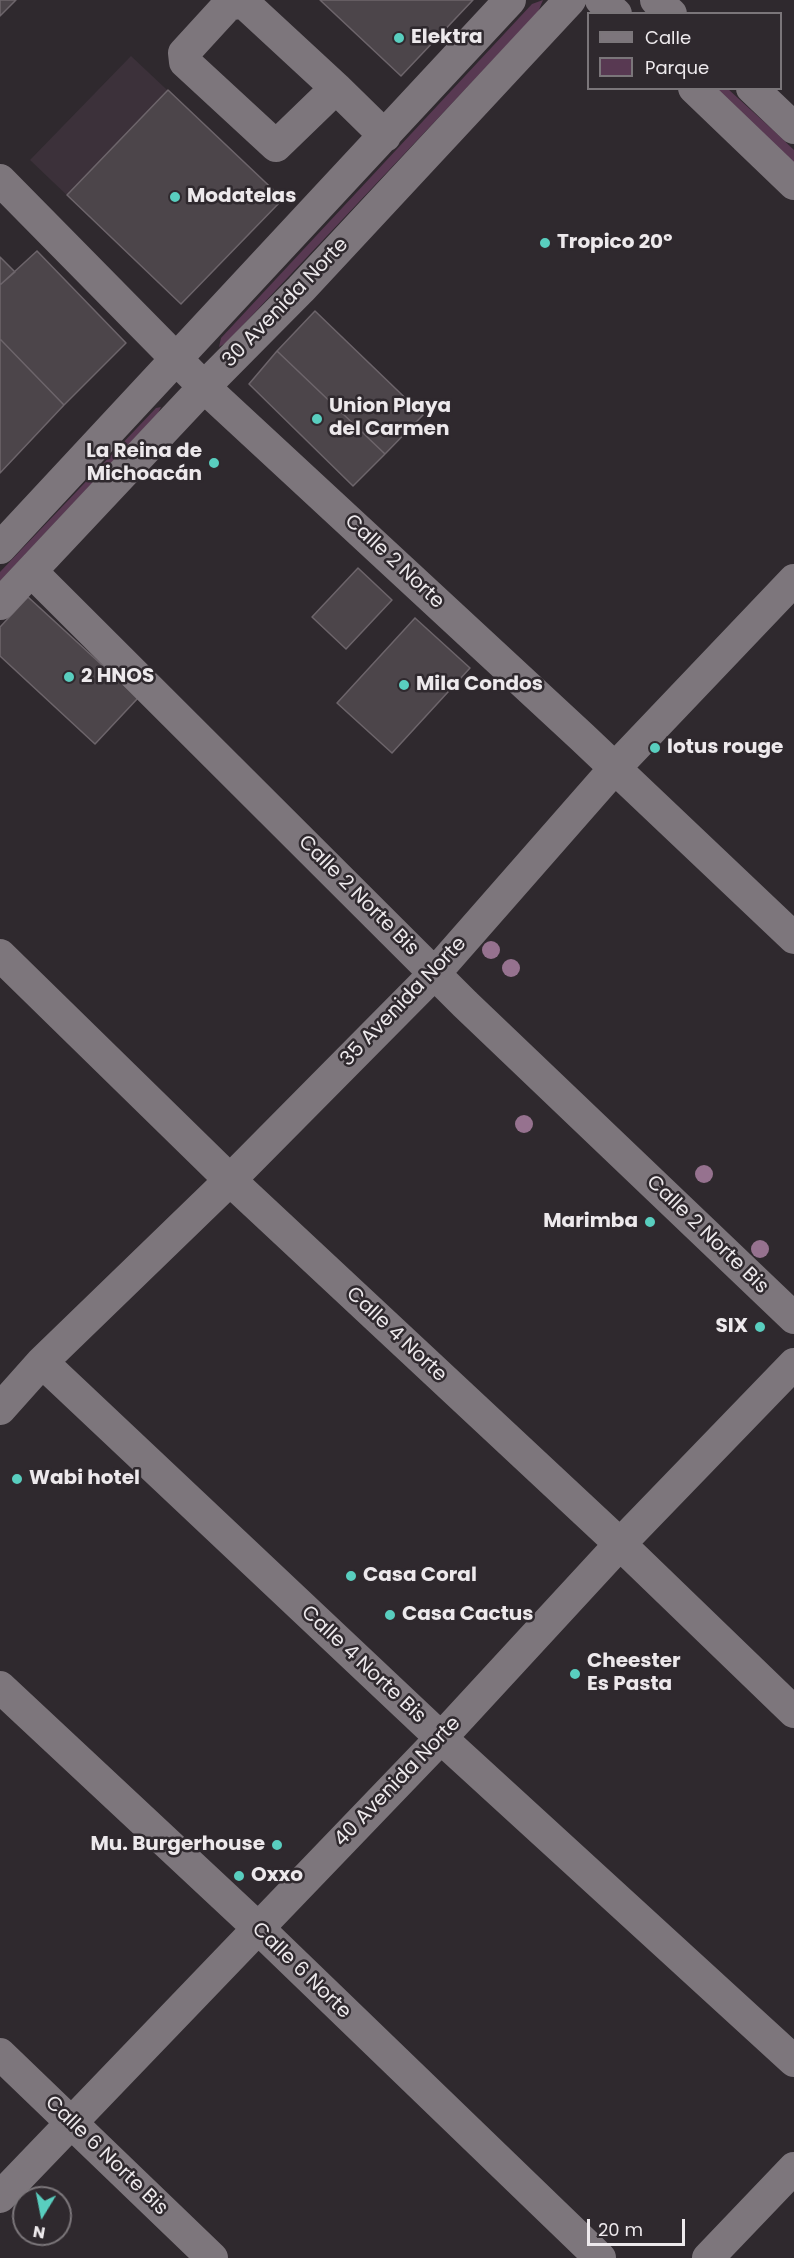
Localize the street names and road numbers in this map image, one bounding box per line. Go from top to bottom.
street label: 30 Avenida Norte [218,233,354,373]
street label: Calle 2 Norte [339,510,449,614]
street label: Calle 2 Norte Bis [293,831,423,961]
street label: 35 Avenida Norte [336,932,472,1072]
street label: Calle 2 Norte Bis [641,1171,773,1299]
street label: Calle 4 Norte [341,1282,451,1388]
street label: Calle 4 Norte Bis [296,1601,430,1729]
street label: 40 Avenida Norte [330,1712,466,1852]
street label: Calle 6 Norte [246,1918,356,2024]
street label: Calle 6 Norte Bis [40,2091,172,2221]

